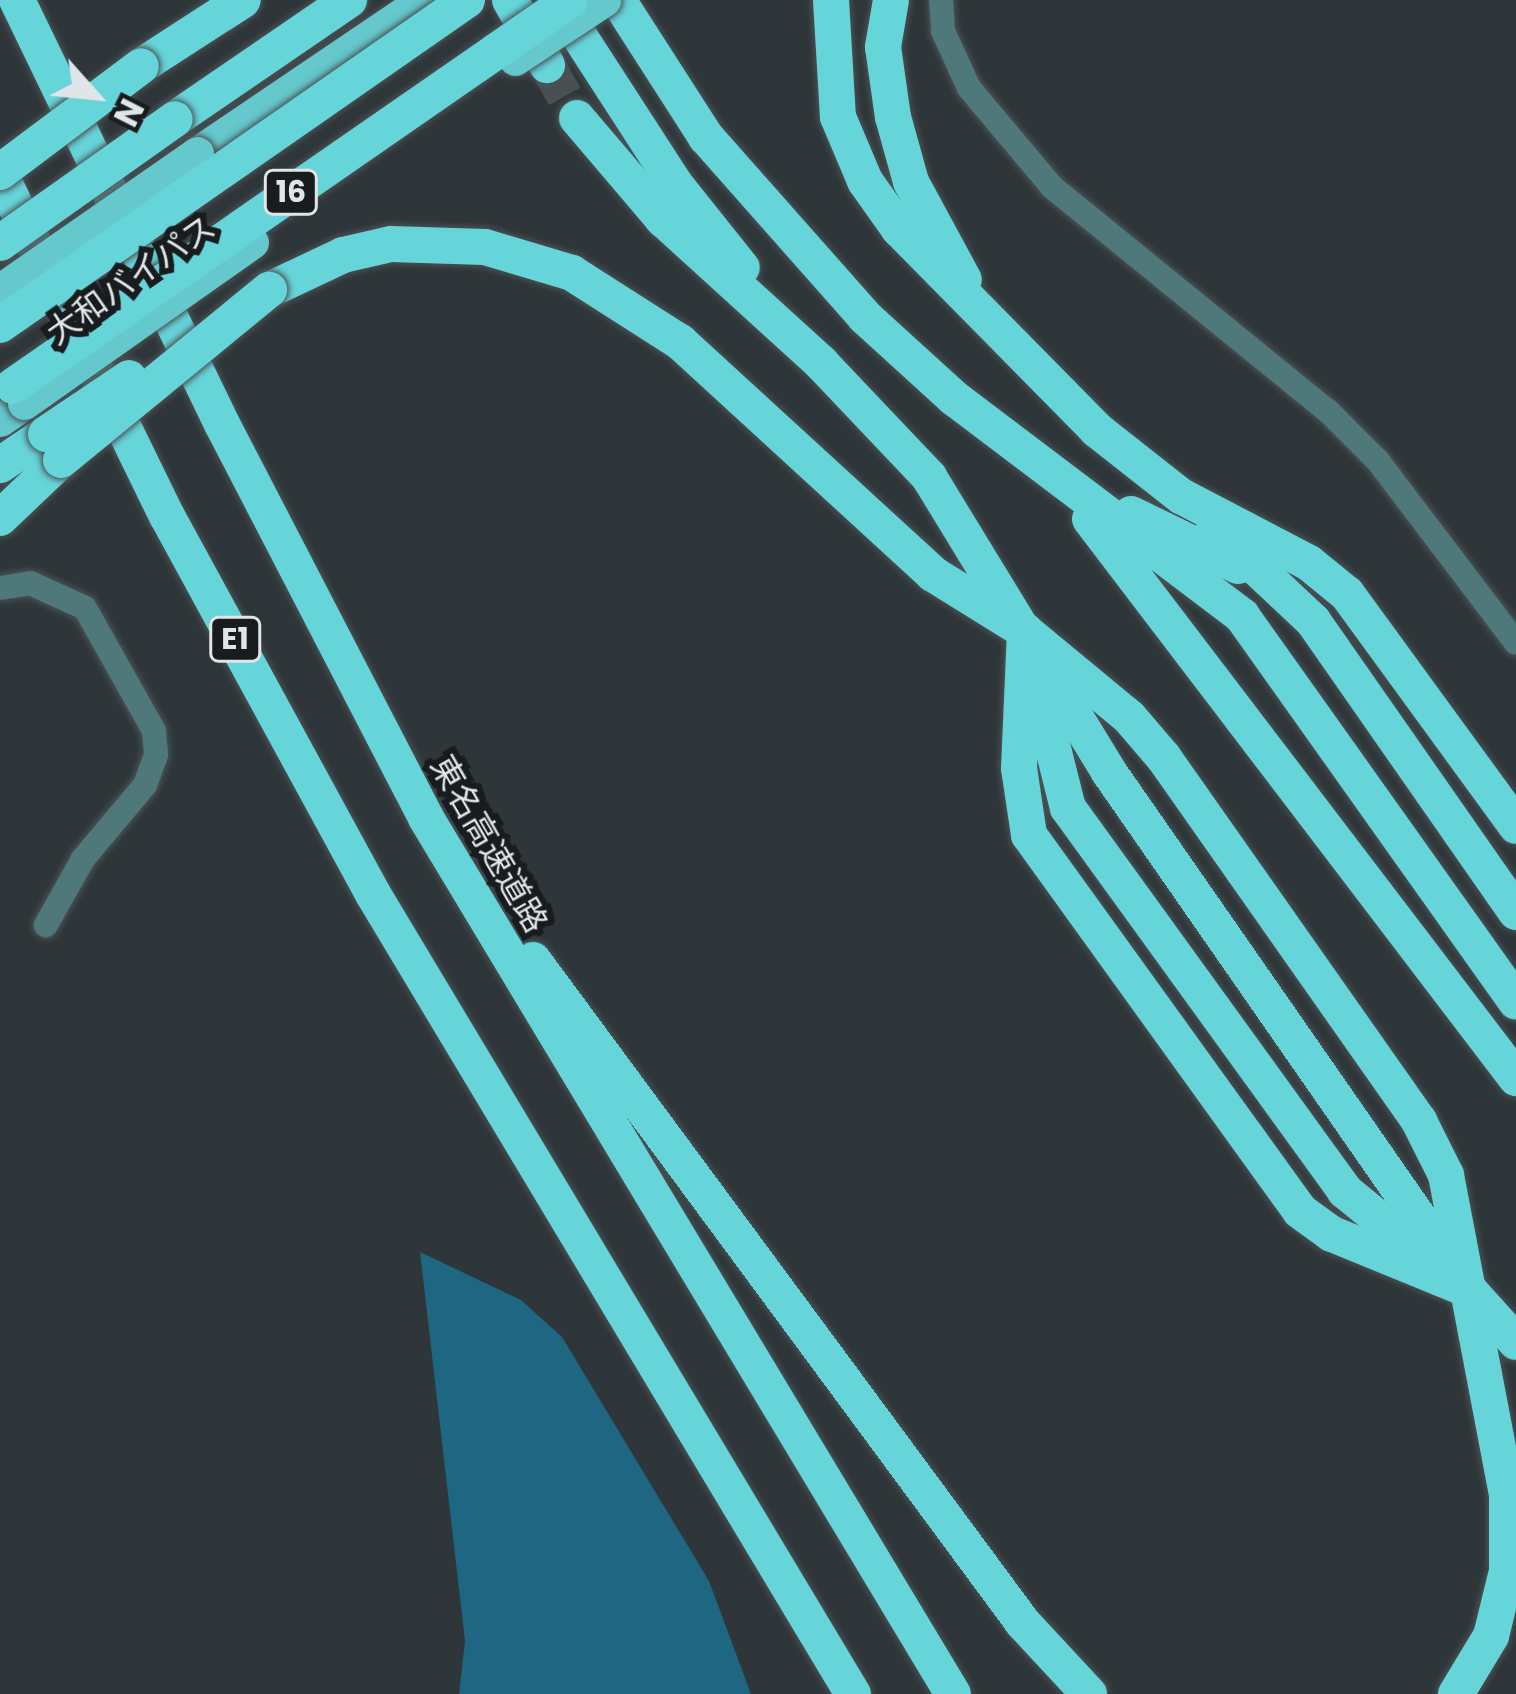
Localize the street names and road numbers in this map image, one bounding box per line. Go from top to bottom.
road number: 16 [261,168,321,216]
street label: 大和バイパス [39,207,223,353]
road number: E1 [208,615,262,663]
street label: 東名高速道路 [422,748,556,940]

